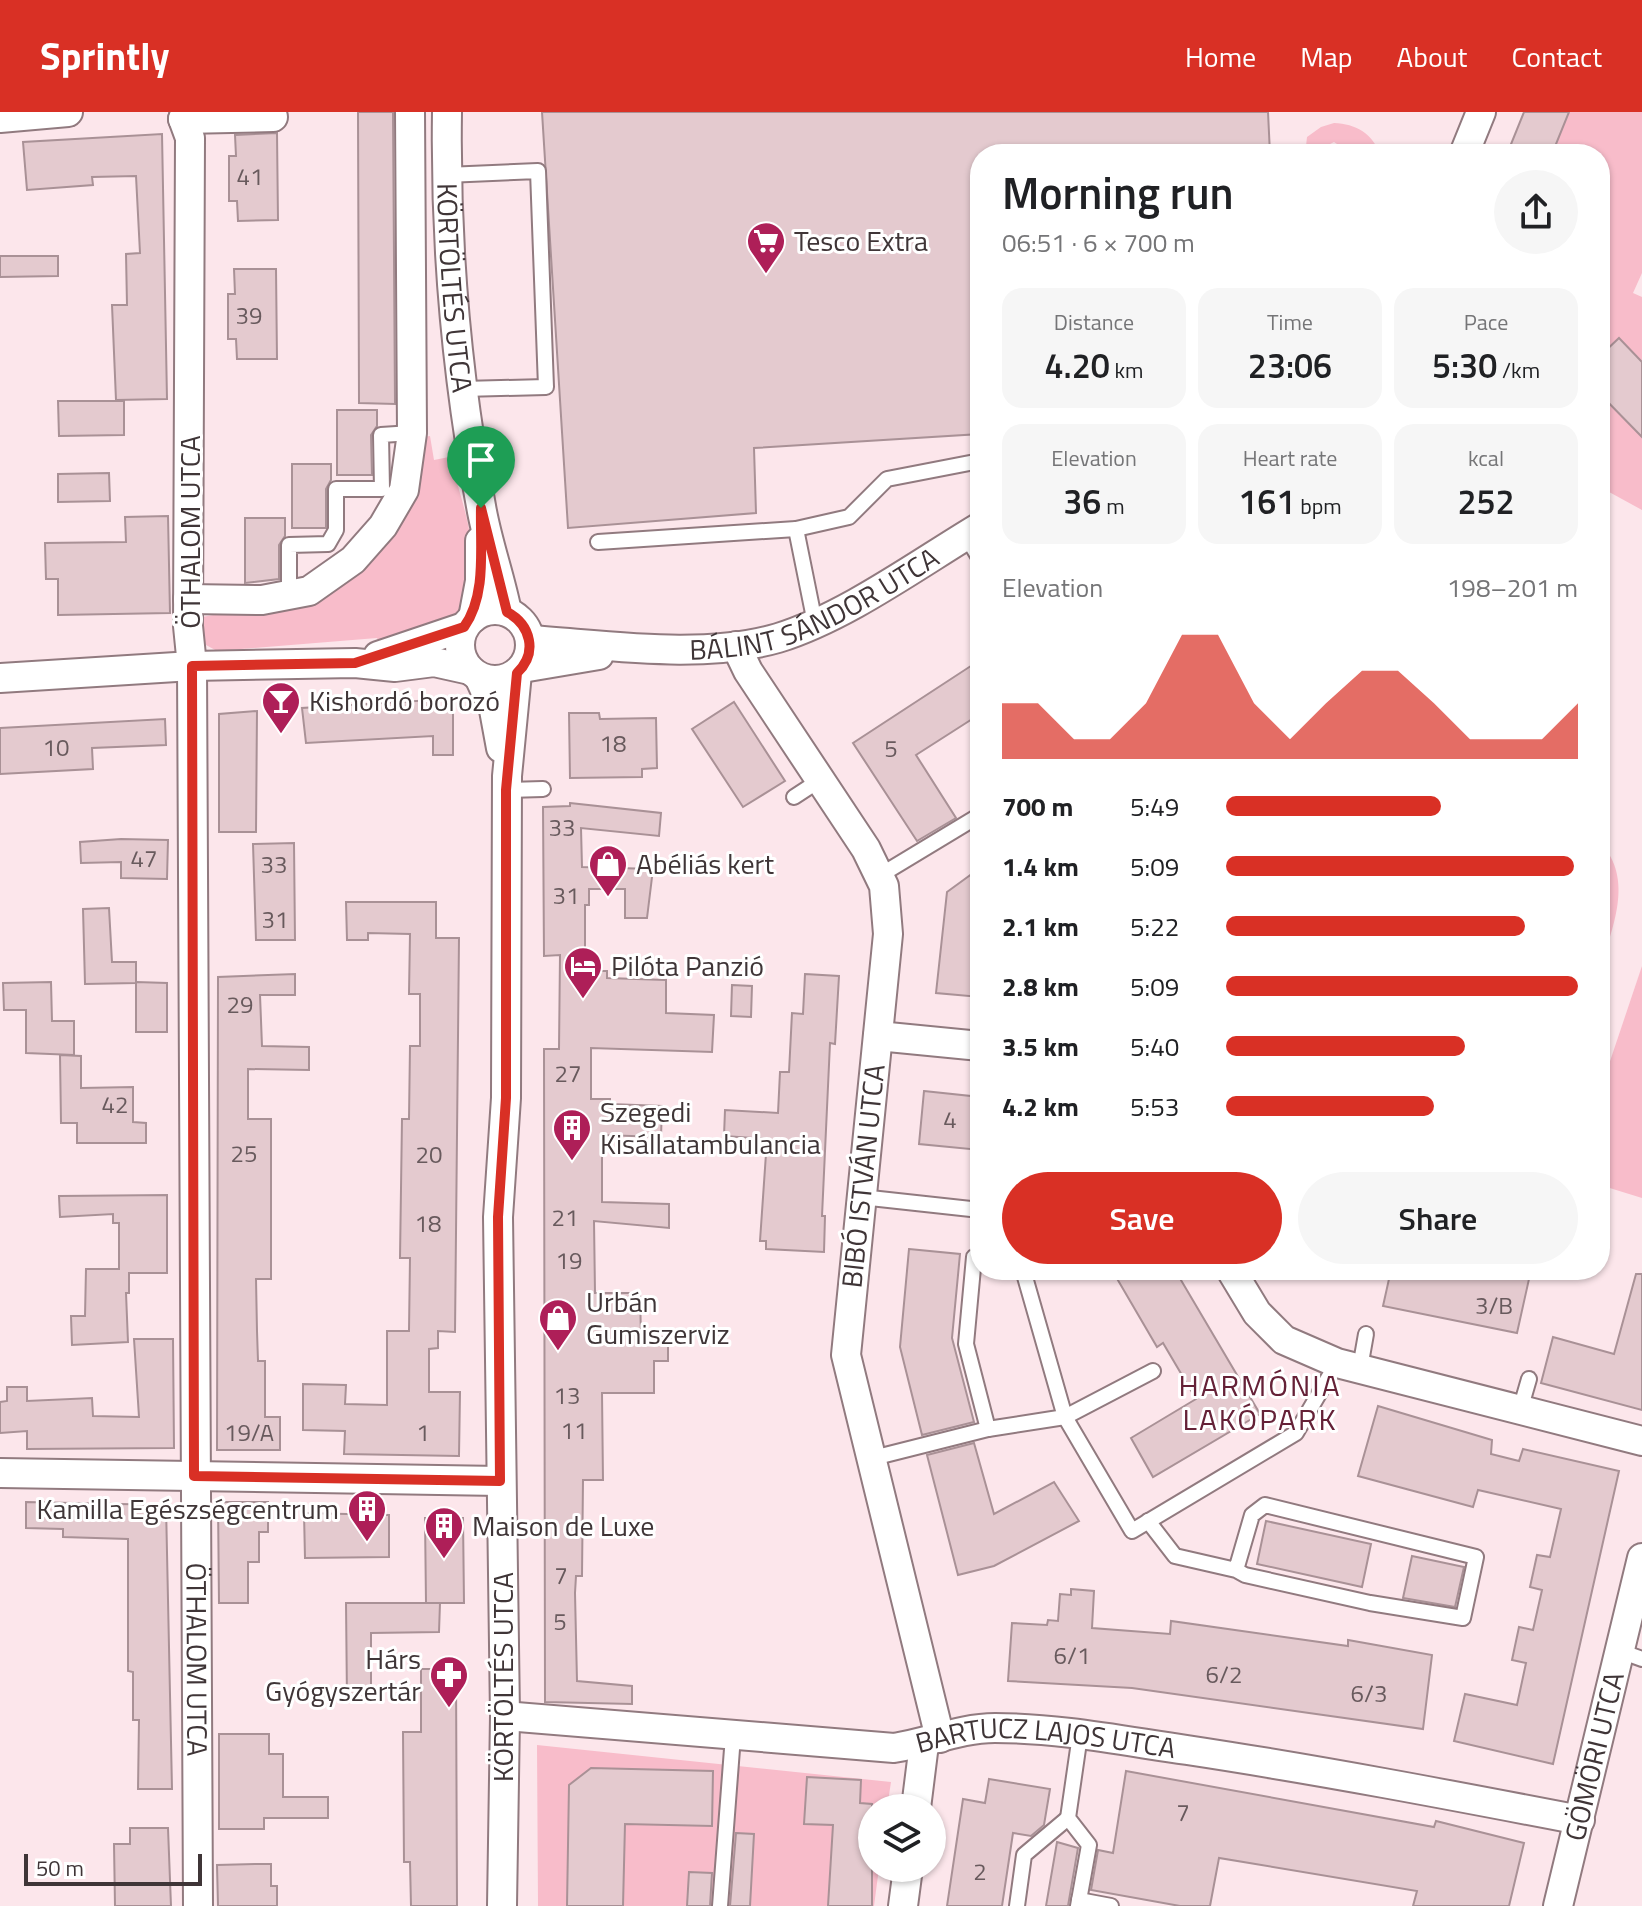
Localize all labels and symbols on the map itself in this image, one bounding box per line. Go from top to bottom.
house number: 41 [237,158,263,194]
street label: KÖRTÖLTÉS UTCA [426,182,485,395]
place label: Tesco Extra [794,219,928,262]
supermarket icon: Tesco Extra [745,220,787,275]
house number: 39 [236,297,262,333]
pin [447,426,515,508]
street label: ÖTHALOM UTCA [168,435,211,629]
street label: BÁLINT SÁNDOR UTCA [689,536,947,671]
place label: Kishordó borozó [309,679,500,722]
bar icon: Kishordó borozó [260,680,302,735]
house number: 18 [600,725,626,761]
house number: 10 [43,729,69,765]
house number: 5 [884,730,898,766]
house number: 33 [549,809,575,845]
house number: 47 [131,840,157,876]
place label: Abéliás kert [636,842,774,885]
shop icon: Abéliás kert [587,843,629,898]
house number: 33 [261,846,287,882]
house number: 31 [553,877,579,913]
house number: 31 [262,901,288,937]
place label: Pilóta Panzió [611,944,764,987]
hotel icon: Pilóta Panzió [562,945,604,1000]
house number: 29 [227,986,253,1022]
house number: 27 [555,1055,581,1091]
street label: BIBÓ ISTVÁN UTCA [829,1062,896,1290]
house number: 42 [102,1086,128,1122]
place label: Szegedi Kisállatambulancia [600,1090,821,1165]
house number: 4 [943,1101,957,1137]
building icon: Szegedi Kisállatambulancia [551,1107,593,1162]
house number: 25 [231,1135,257,1171]
house number: 20 [416,1136,442,1172]
house number: 21 [552,1199,578,1235]
house number: 18 [415,1205,441,1241]
house number: 19 [556,1242,582,1278]
place label: Urbán Gumiszerviz [586,1280,730,1355]
house number: 3/B [1475,1287,1513,1323]
shop icon: Urbán Gumiszerviz [537,1297,579,1352]
district label: HARMÓNIA LAKÓPARK [1178,1362,1342,1442]
house number: 13 [554,1377,580,1413]
house number: 11 [561,1412,587,1448]
house number: 19/A [224,1414,274,1450]
house number: 1 [416,1414,430,1450]
place label: Kamilla Egészségcentrum [37,1487,339,1530]
building icon: Kamilla Egészségcentrum [346,1488,388,1543]
place label: Maison de Luxe [472,1504,654,1547]
building icon: Maison de Luxe [423,1505,465,1560]
house number: 7 [554,1557,568,1593]
street label: ÖTHALOM UTCA [175,1563,219,1757]
street label: KÖRTÖLTÉS UTCA [481,1572,524,1782]
house number: 5 [553,1603,567,1639]
place label: Hárs Gyógyszertár [265,1637,421,1712]
house number: 6/1 [1054,1637,1090,1673]
pharmacy icon: Hárs Gyógyszertár [428,1654,470,1709]
house number: 6/2 [1206,1656,1242,1692]
street label: GÖMÖRI UTCA [1553,1667,1635,1845]
house number: 6/3 [1351,1675,1387,1711]
street label: BARTUCZ LAJOS UTCA [911,1706,1179,1769]
house number: 7 [1176,1794,1190,1830]
scale bar [24,1850,202,1886]
house number: 2 [973,1853,987,1889]

